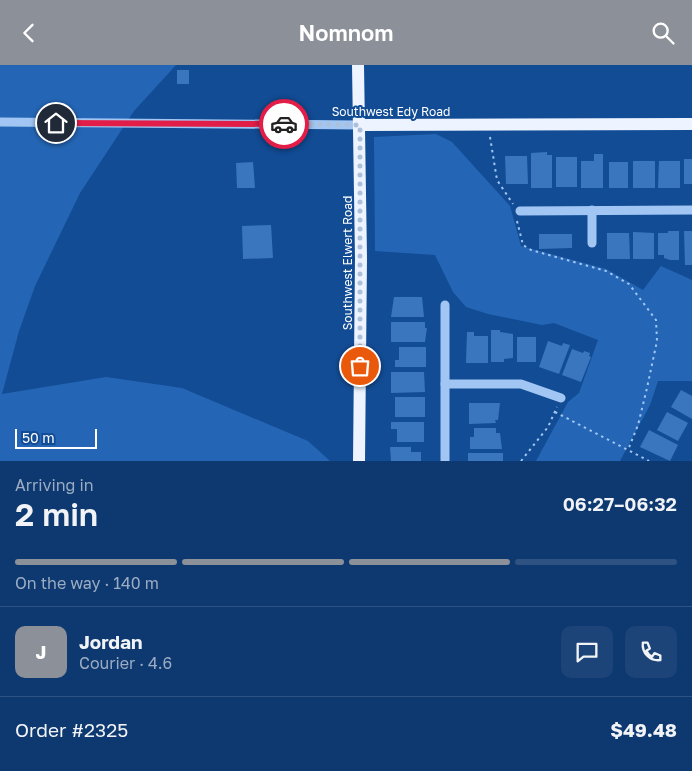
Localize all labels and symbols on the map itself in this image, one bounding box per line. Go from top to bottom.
courier [259,99,309,149]
pin [35,102,77,144]
street label: Southwest Edy Road [332,104,450,119]
street label: Southwest Elwert Road [340,196,355,330]
pin [339,345,381,387]
scale bar [15,426,98,449]

